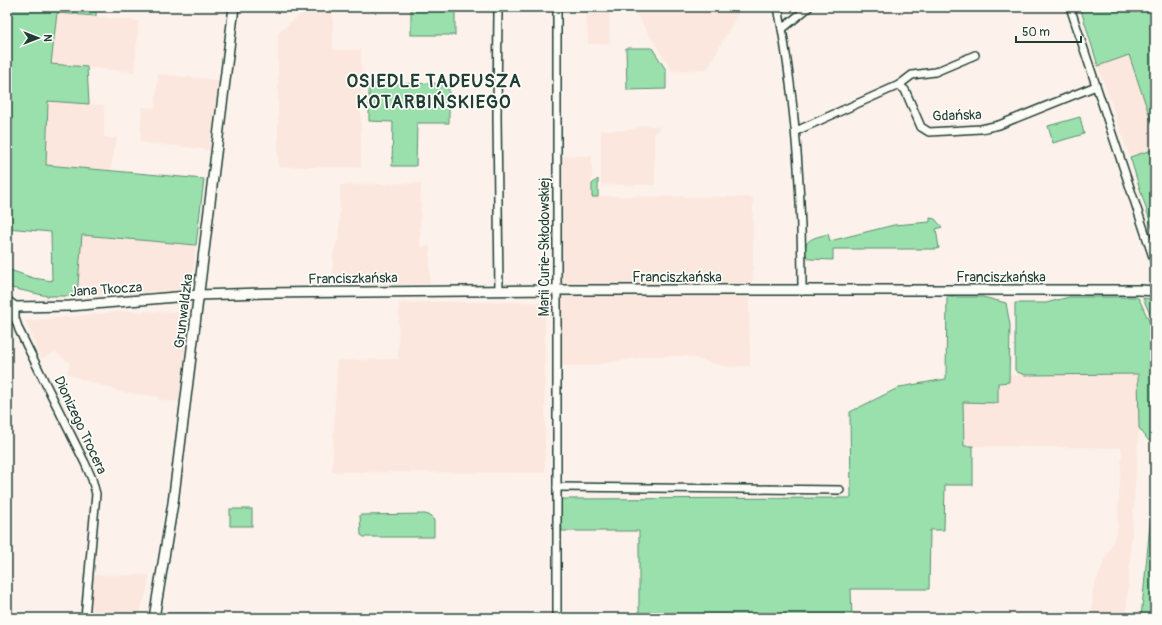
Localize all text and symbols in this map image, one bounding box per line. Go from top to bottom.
north arrow [18,18,58,58]
scale bar [1016,18,1081,44]
text: 50 m [1022,25,1050,40]
text: N [41,34,54,42]
district label: OSIEDLE TADEUSZA KOTARBIŃSKIEGO [346,70,522,114]
street label: Gdańska [932,106,982,125]
street label: Marii Curie-Skłodowskiej [536,178,553,316]
street label: Franciszkańska [308,269,398,288]
street label: Franciszkańska [632,269,722,286]
street label: Franciszkańska [956,269,1046,286]
street label: Grunwaldzka [170,273,197,349]
street label: Jana Tkocza [69,278,143,301]
street label: Dionizego Trocera [50,374,111,477]

